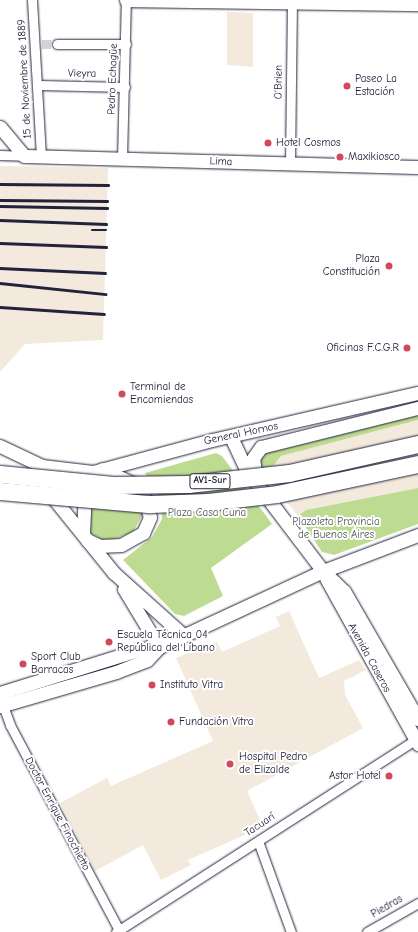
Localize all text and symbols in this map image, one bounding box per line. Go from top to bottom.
street label: 15 de Noviembre de 1889 [15,19,35,139]
street label: Pedro Echagüe [105,43,121,115]
street label: O'Brien [272,65,286,99]
street label: Vieyra [68,67,96,81]
place label: Paseo La Estación [355,73,397,99]
marker: Paseo La Estación [342,81,352,91]
place label: Hotel Cosmos [276,136,341,150]
marker: Hotel Cosmos [263,138,273,148]
place label: Maxikiosco [348,150,400,164]
marker: Maxikiosco [335,152,345,162]
street label: Lima [209,155,233,169]
place label: Plaza Constitución [323,253,380,279]
marker: Plaza Constitución [383,260,395,272]
place label: Oficinas F.C.G.R [326,341,399,355]
marker: Oficinas F.C.G.R [402,343,412,353]
place label: Terminal de Encomiendas [130,381,193,407]
marker: Terminal de Encomiendas [117,389,127,399]
street label: General Hornos [203,420,279,448]
road number: AV1-Sur [189,473,231,489]
park label: Plaza Casa Cuna [168,506,246,520]
park label: Plazoleta Provincia de Buenos Aires [292,516,380,542]
street label: Avenida Caseros [345,621,393,695]
place label: Escuela Técnica 04 República del Líbano [117,629,215,655]
marker: Escuela Técnica 04 República del Líbano [104,637,114,647]
place label: Sport Club Barracas [31,651,81,677]
marker: Sport Club Barracas [18,659,28,669]
place label: Instituto Vitra [160,678,223,692]
marker: Instituto Vitra [147,680,157,690]
place label: Fundación Vitra [179,715,253,729]
marker: Fundación Vitra [166,717,176,727]
place label: Hospital Pedro de Elizalde [239,751,307,777]
street label: Doctor Enrique Finochietto [21,755,93,873]
marker: Hospital Pedro de Elizalde [224,758,236,770]
place label: Astor Hotel [329,769,381,783]
marker: Astor Hotel [384,771,394,781]
street label: Tacuarí [242,810,278,840]
street label: Piedras [369,893,405,921]

